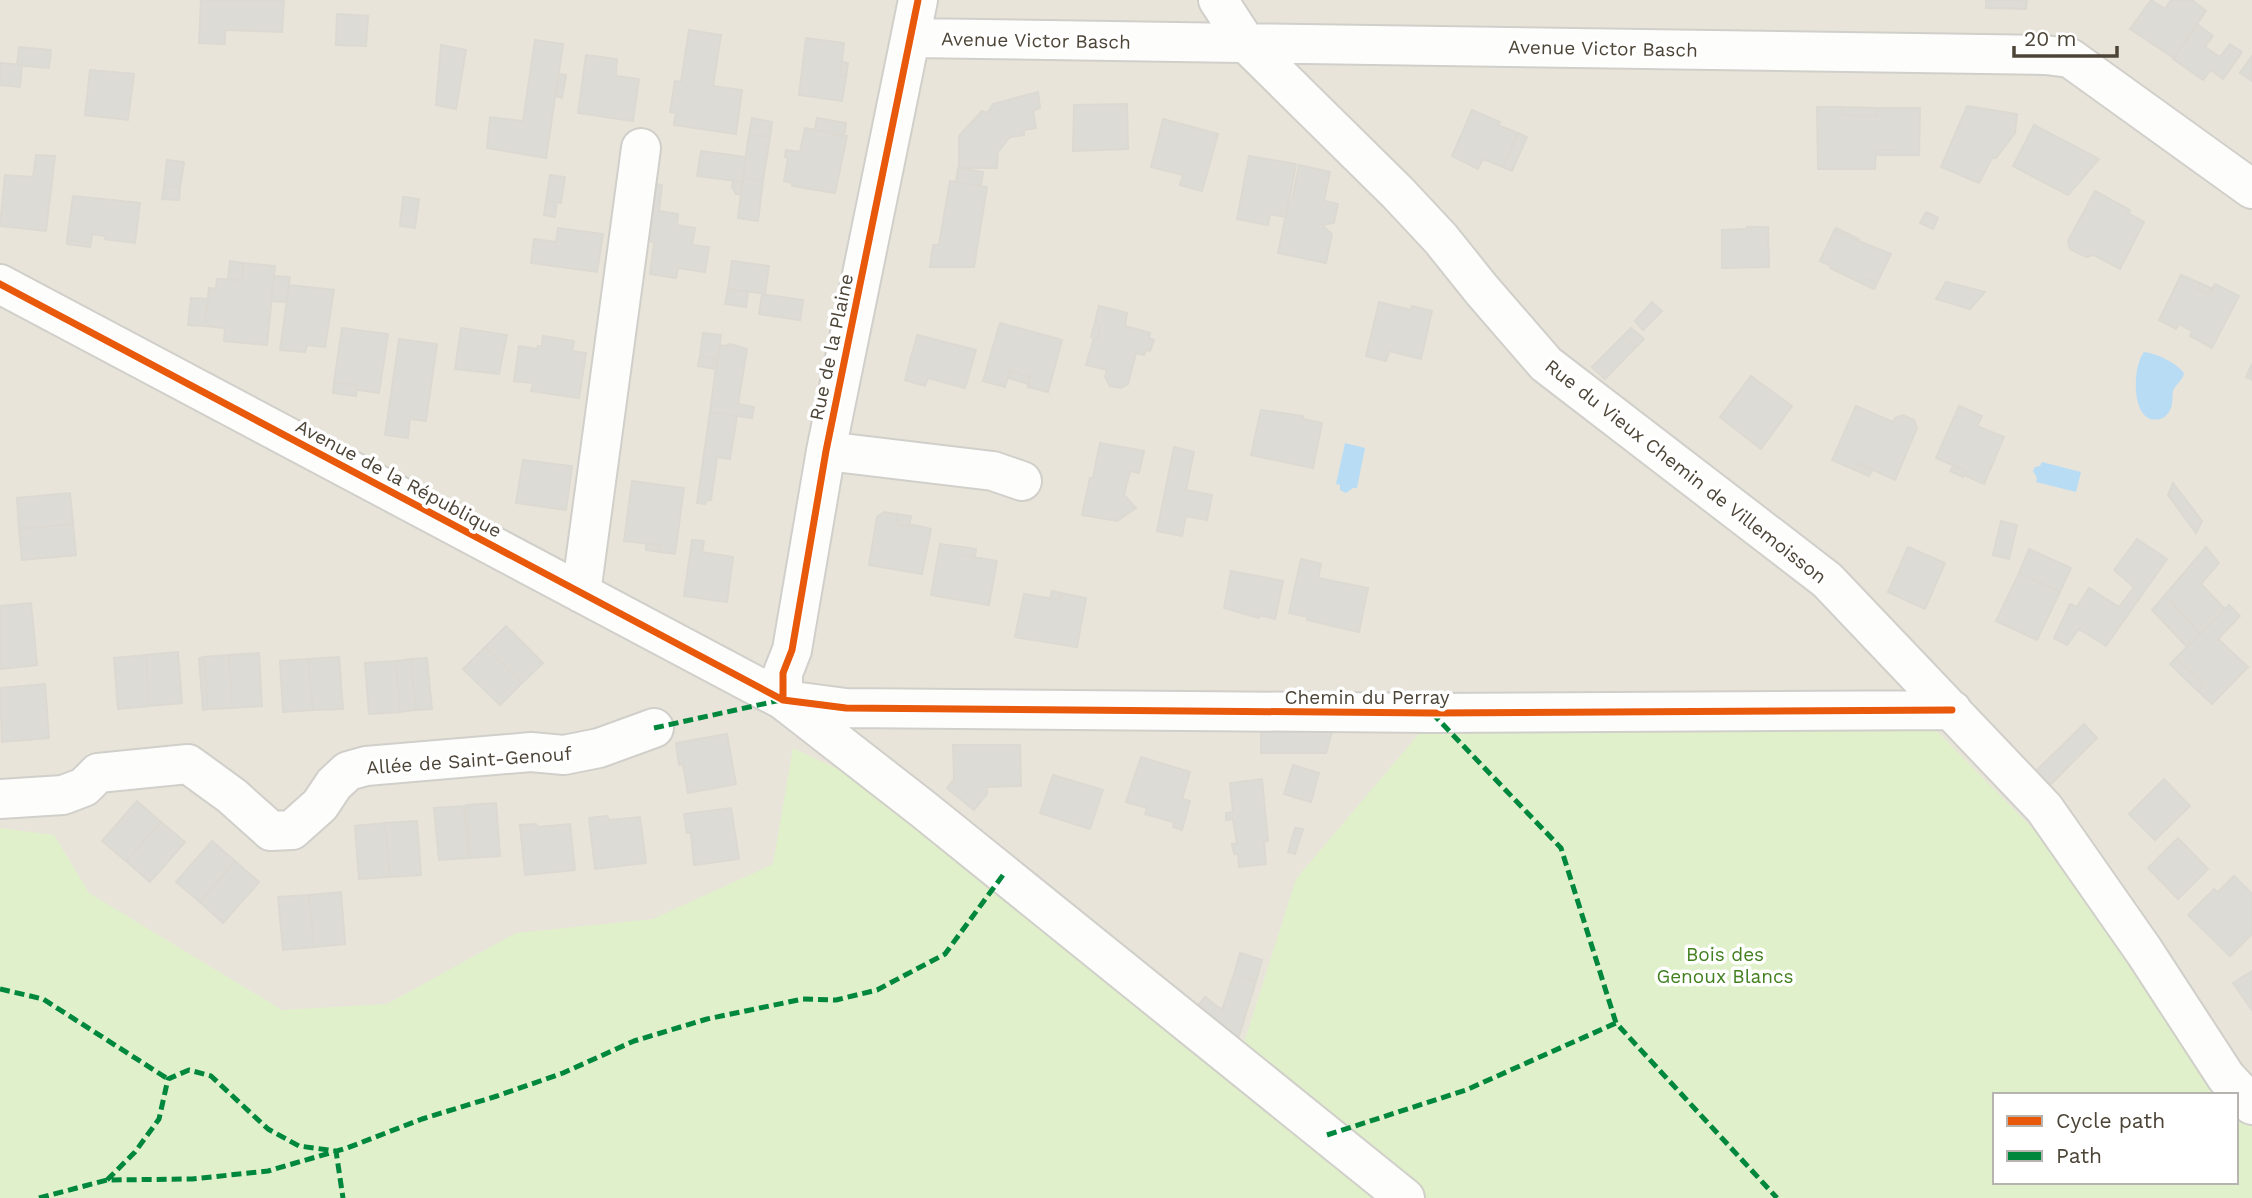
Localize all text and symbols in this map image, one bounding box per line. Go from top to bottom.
scale bar [2014,14,2117,58]
text: 20 m [2024,26,2076,51]
street label: Avenue Victor Basch [941,27,1131,54]
street label: Avenue Victor Basch [1508,35,1698,62]
street label: Rue de la Plaine [805,272,858,423]
street label: Rue du Vieux Chemin de Villemoisson [1540,354,1831,588]
street label: Avenue de la République [292,414,506,543]
street label: Chemin du Perray [1285,686,1450,709]
street label: Allée de Saint-Genouf [366,742,573,779]
park label: Bois des Genoux Blancs [1656,943,1794,988]
legend [1993,1093,2238,1184]
text: Cycle path [2056,1108,2165,1133]
text: Path [2056,1143,2102,1168]

